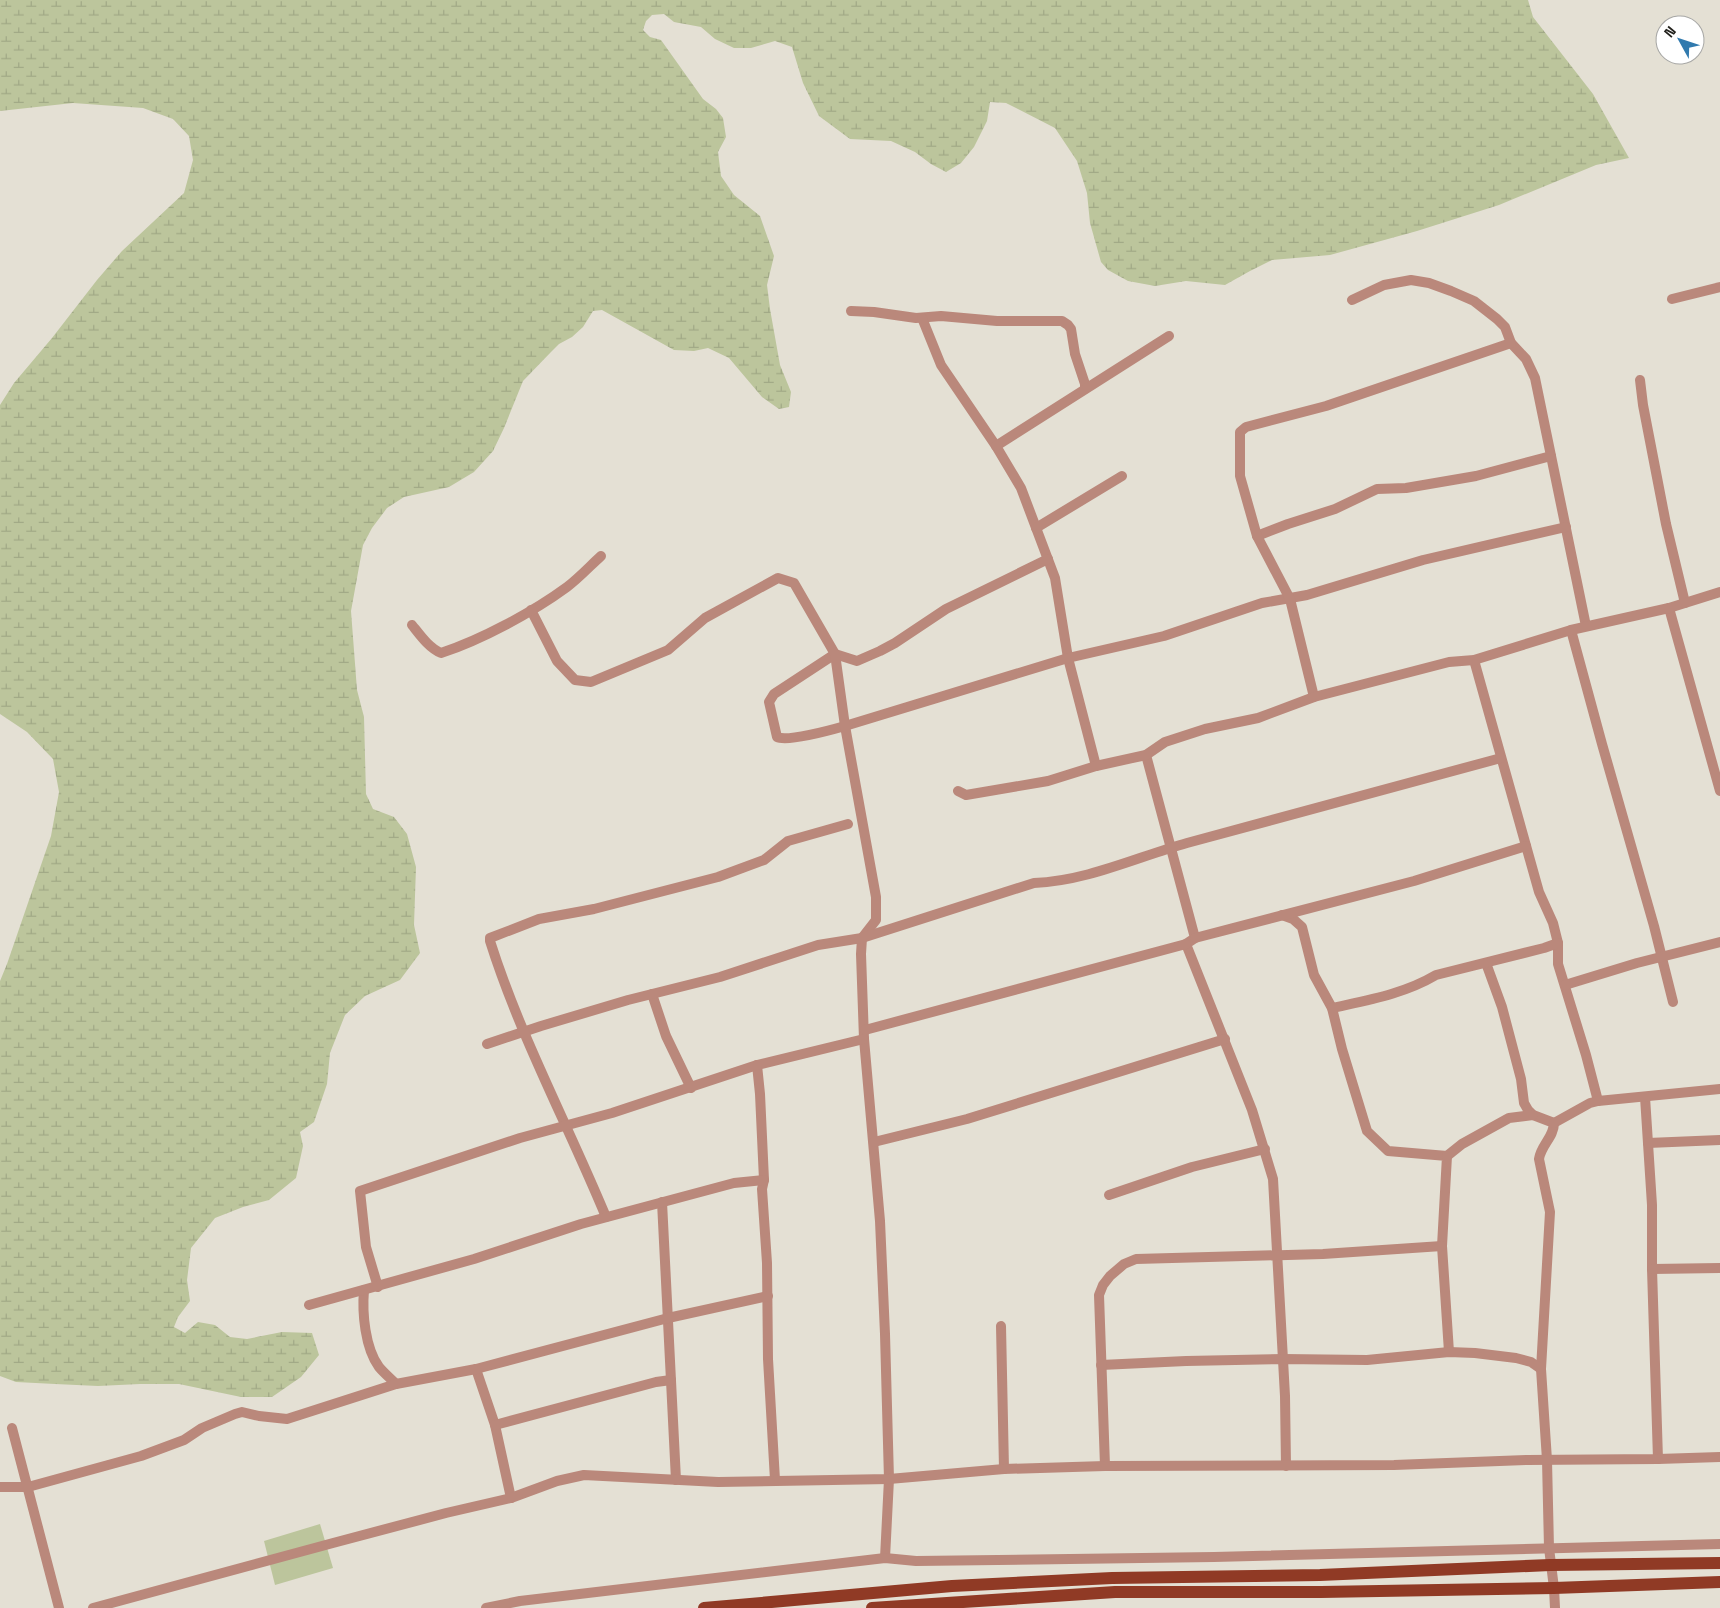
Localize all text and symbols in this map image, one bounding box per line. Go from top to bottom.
north arrow [1655,15,1705,65]
text: N [1660,22,1680,41]

